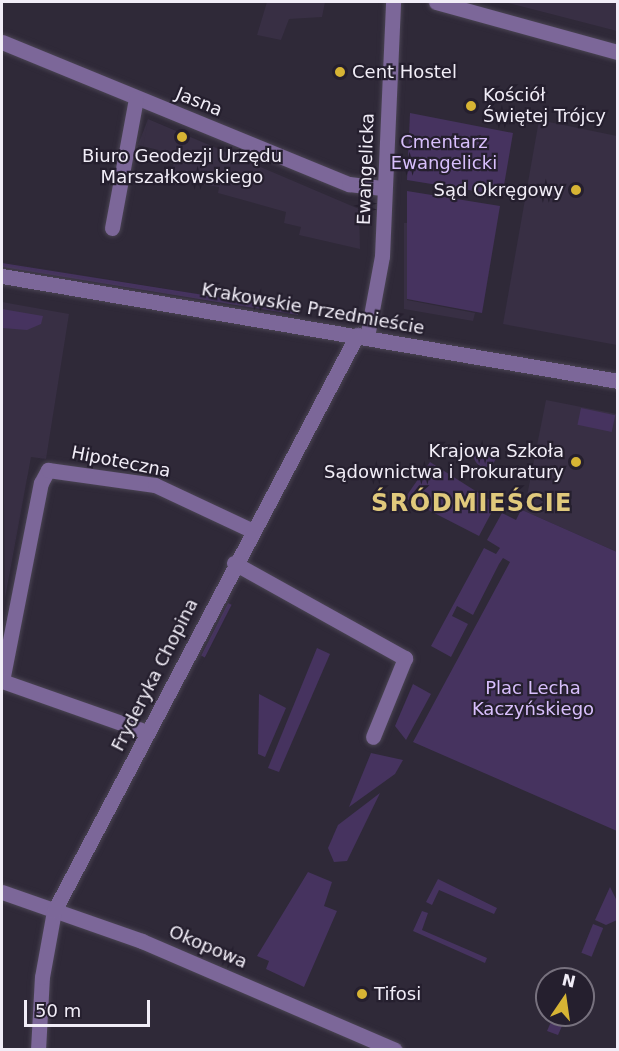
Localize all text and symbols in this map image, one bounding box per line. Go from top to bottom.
place label: Cent Hostel [352,61,457,83]
marker: Cent Hostel [333,65,347,79]
street label: Jasna [173,83,225,121]
place label: Kościół Świętej Trójcy [483,85,606,128]
marker: Kościół Świętej Trójcy [464,99,478,113]
street label: Ewangelicka [353,113,379,225]
marker: Biuro Geodezji Urzędu Marszałkowskiego [175,130,189,144]
park label: Cmentarz Ewangelicki [391,132,497,174]
place label: Biuro Geodezji Urzędu Marszałkowskiego [82,146,282,188]
place label: Sąd Okręgowy [434,179,564,201]
marker: Sąd Okręgowy [569,183,583,197]
street label: Krakowskie Przedmieście [200,279,426,339]
place label: Krajowa Szkoła Sądownictwa i Prokuratury [324,441,564,484]
street label: Hipoteczna [69,442,173,482]
marker: Krajowa Szkoła Sądownictwa i Prokuratury [569,455,583,469]
district label: ŚRÓDMIEŚCIE [371,490,573,518]
street label: Fryderyka Chopina [107,595,203,755]
park label: Plac Lecha Kaczyńskiego [472,678,594,720]
street label: Okopowa [166,921,250,973]
north arrow [535,967,595,1027]
text: N [560,970,577,992]
place label: Tifosi [374,983,421,1005]
marker: Tifosi [355,987,369,1001]
scale bar [27,988,153,1026]
text: 50 m [35,1000,81,1021]

